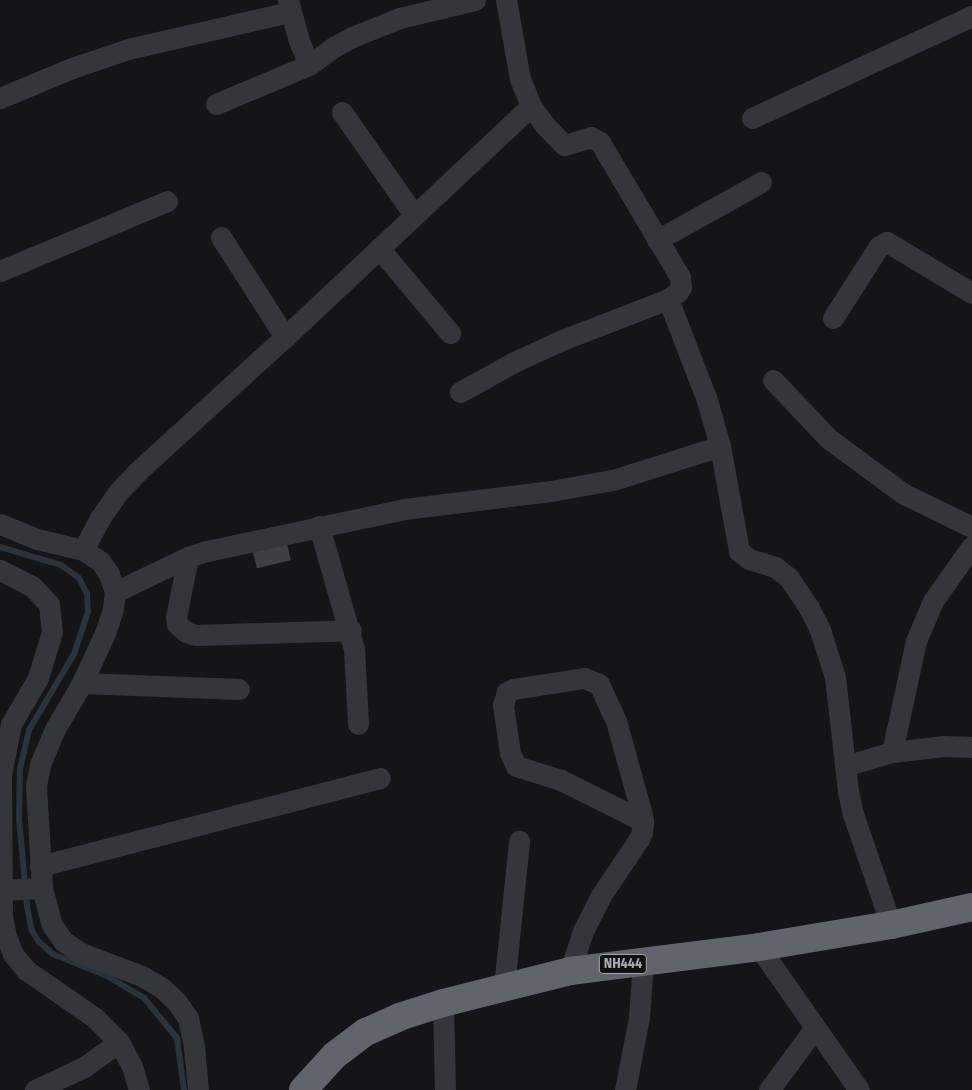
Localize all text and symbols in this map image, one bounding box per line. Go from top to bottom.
road number: NH444 [598,952,648,976]

